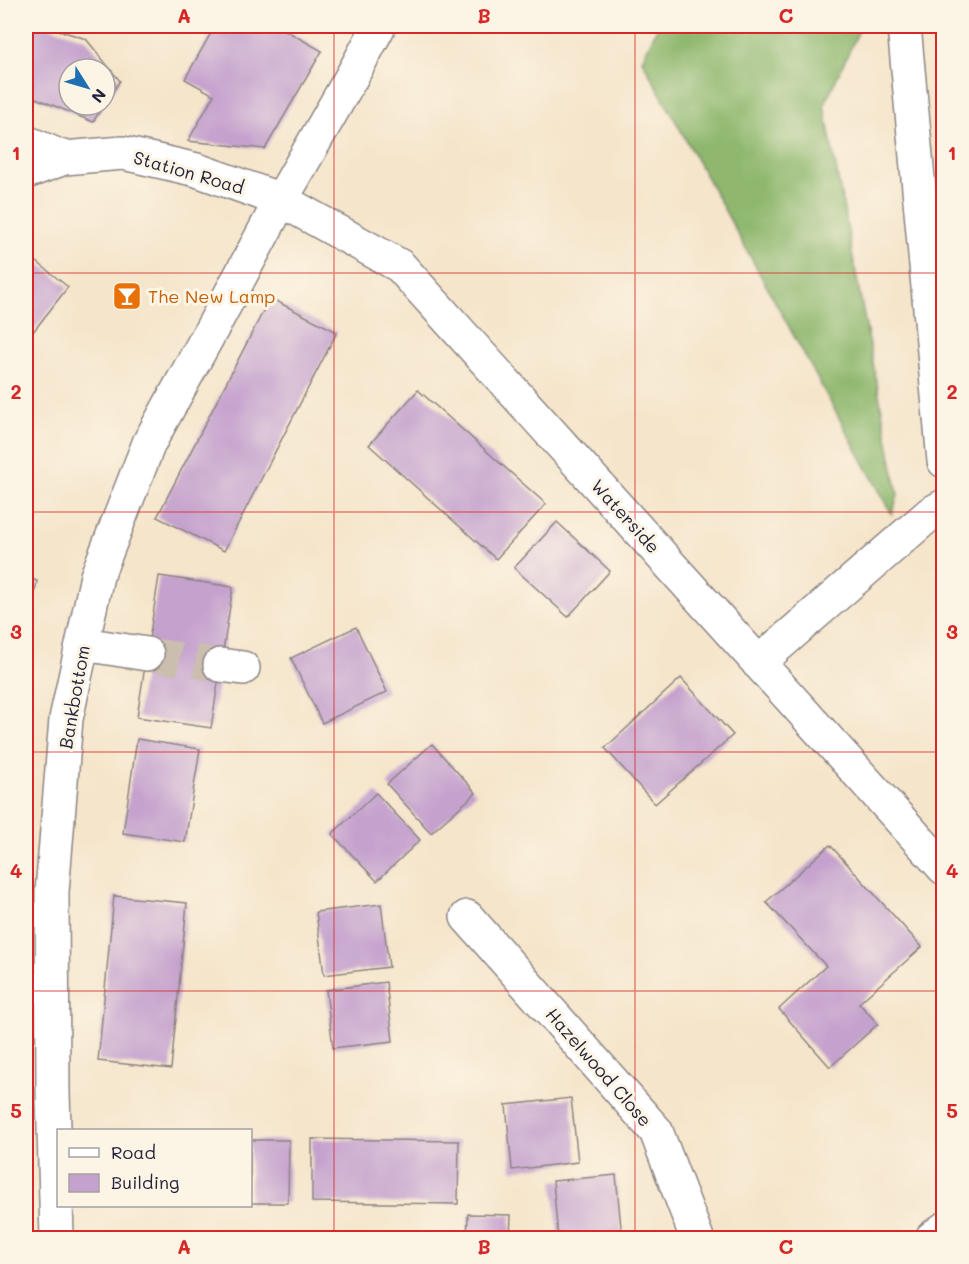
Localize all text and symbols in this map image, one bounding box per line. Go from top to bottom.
text: A [177,2,191,28]
text: B [477,2,491,28]
text: C [779,2,794,28]
north arrow [57,57,117,117]
text: N [87,85,111,108]
text: 1 [12,139,20,165]
text: 1 [948,139,956,165]
street label: Station Road [131,145,247,199]
bar icon: The New Lamp [111,280,143,312]
place label: The New Lamp [148,284,275,308]
text: 2 [10,378,22,404]
text: 2 [946,378,958,404]
street label: Waterside [586,474,666,558]
text: 3 [10,618,22,644]
text: 3 [946,618,958,644]
street label: Bankbottom [53,643,95,751]
text: 4 [10,857,23,883]
text: 4 [946,857,959,883]
street label: Hazelwood Close [541,1002,657,1132]
text: 5 [10,1097,22,1123]
text: 5 [946,1097,958,1123]
legend [57,1129,252,1207]
text: Road [111,1140,156,1164]
text: Building [111,1170,179,1194]
text: A [177,1233,191,1259]
text: B [477,1233,491,1259]
text: C [779,1233,794,1259]

